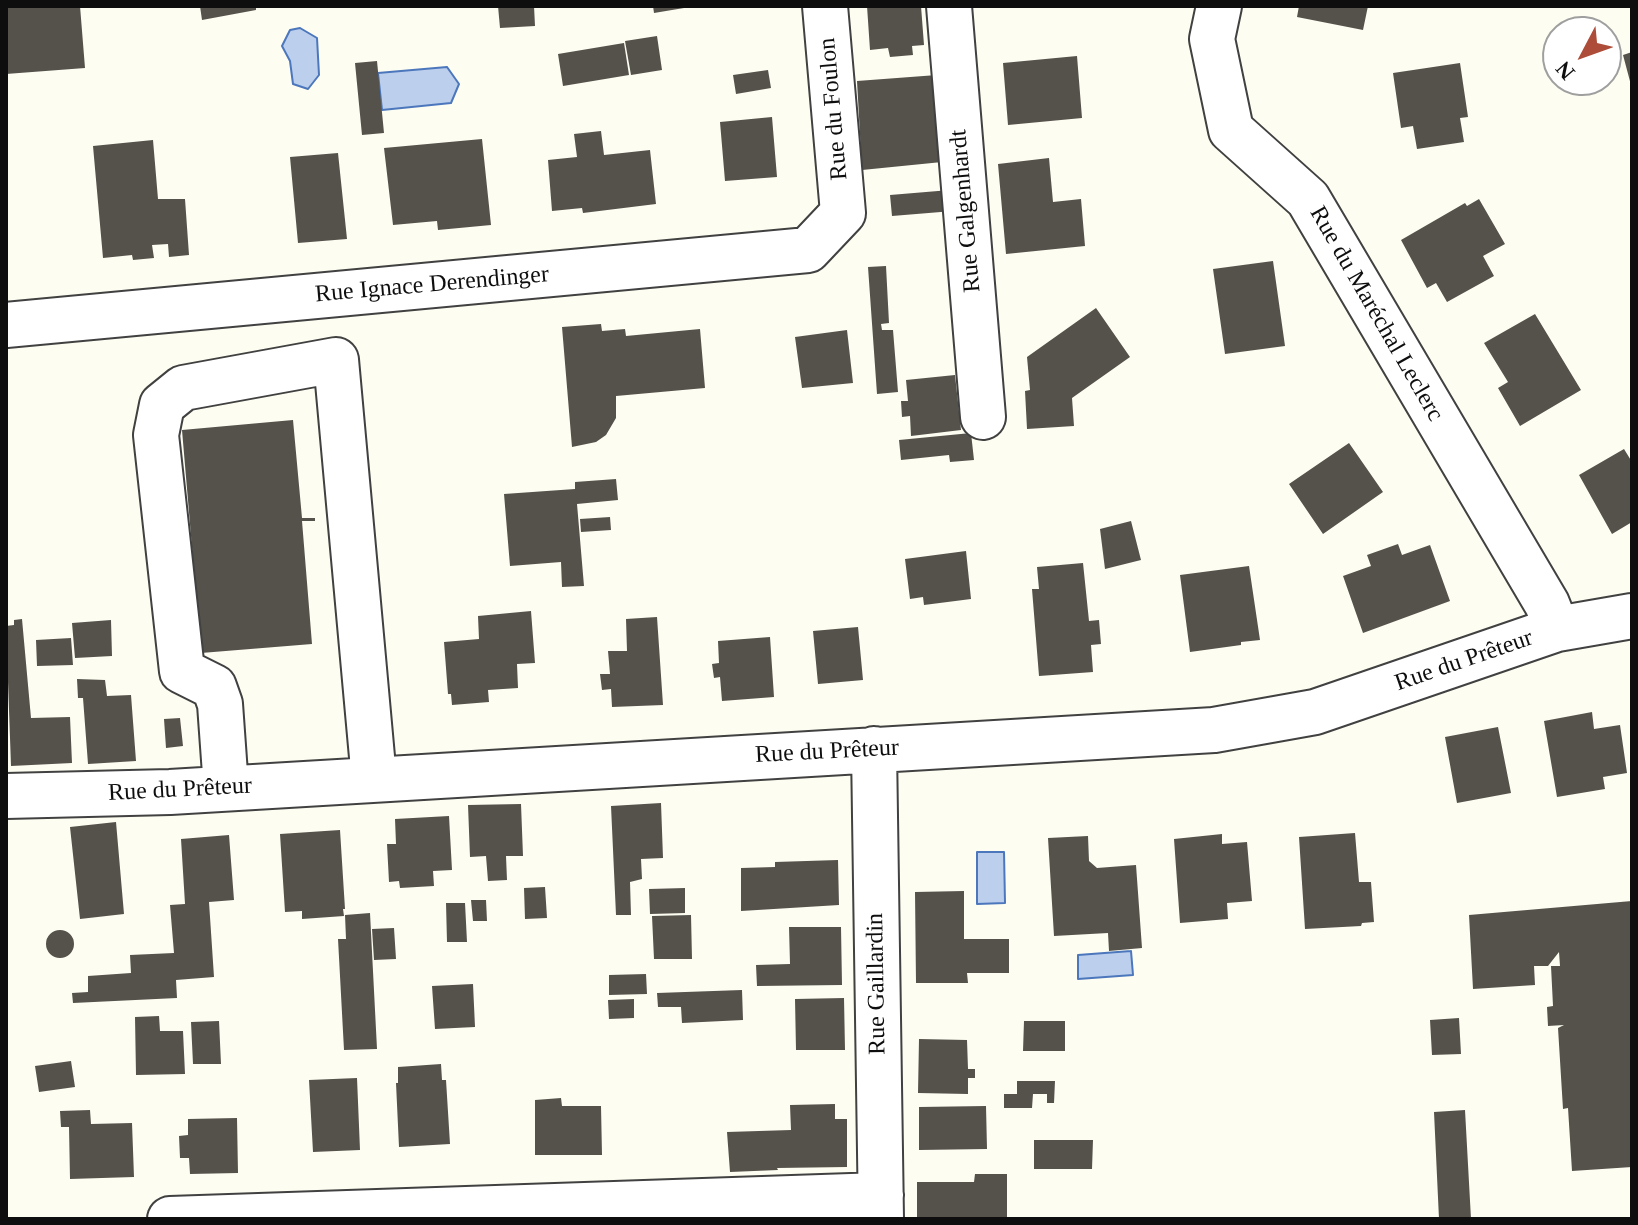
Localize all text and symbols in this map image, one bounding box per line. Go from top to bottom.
north arrow [1542,16,1622,96]
street label: Rue du Foulon [813,37,855,181]
text: N [1550,57,1580,85]
street label: Rue Galgenhardt [945,128,987,294]
street label: Rue du Maréchal Leclerc [1303,201,1449,427]
street label: Rue Ignace Derendinger [314,260,550,310]
street label: Rue du Prêteur [1391,624,1537,698]
street label: Rue du Prêteur [754,734,900,770]
street label: Rue du Prêteur [107,772,253,808]
street label: Rue Gaillardin [861,913,893,1055]

